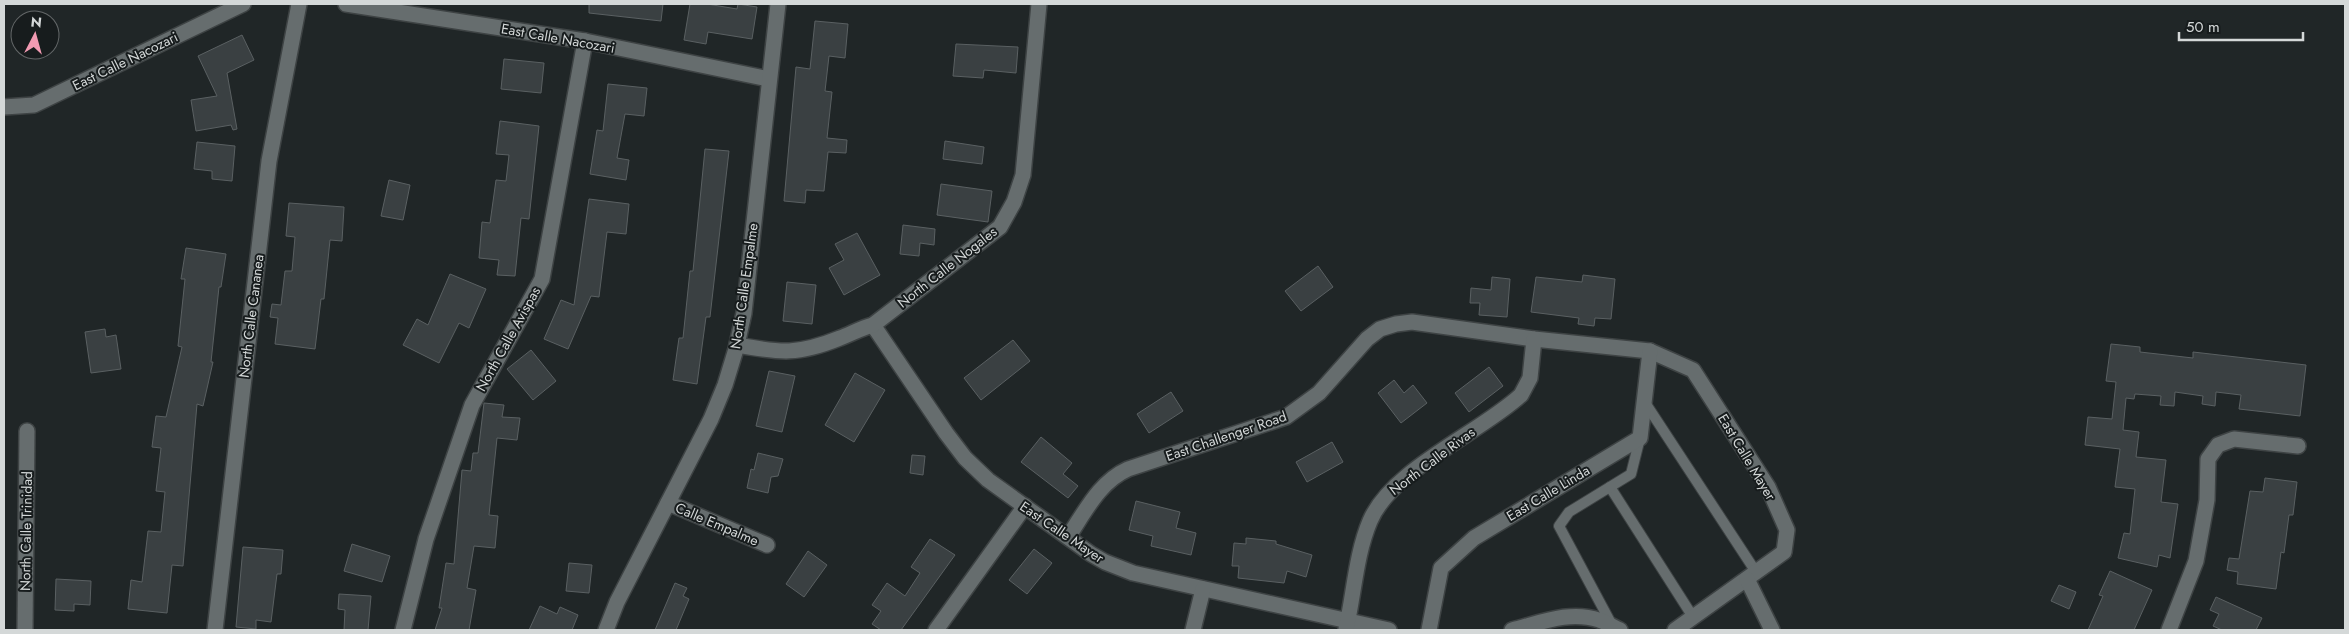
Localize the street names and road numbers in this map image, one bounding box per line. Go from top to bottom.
street label: East Calle Nacozari [500,18,616,58]
street label: East Calle Nacozari [69,27,181,95]
street label: North Calle Nogales [893,221,1001,312]
street label: North Calle Empalme [725,222,763,350]
street label: North Calle Cananea [234,253,268,379]
street label: North Calle Avispas [471,283,545,395]
street label: East Challenger Road [1163,406,1289,466]
street label: East Calle Mayer [1713,410,1781,504]
street label: North Calle Rivas [1385,422,1479,500]
street label: East Calle Linda [1503,460,1593,526]
street label: North Calle Trinidad [15,471,37,591]
street label: East Calle Mayer [1016,496,1108,568]
street label: Calle Empalme [672,497,762,551]

